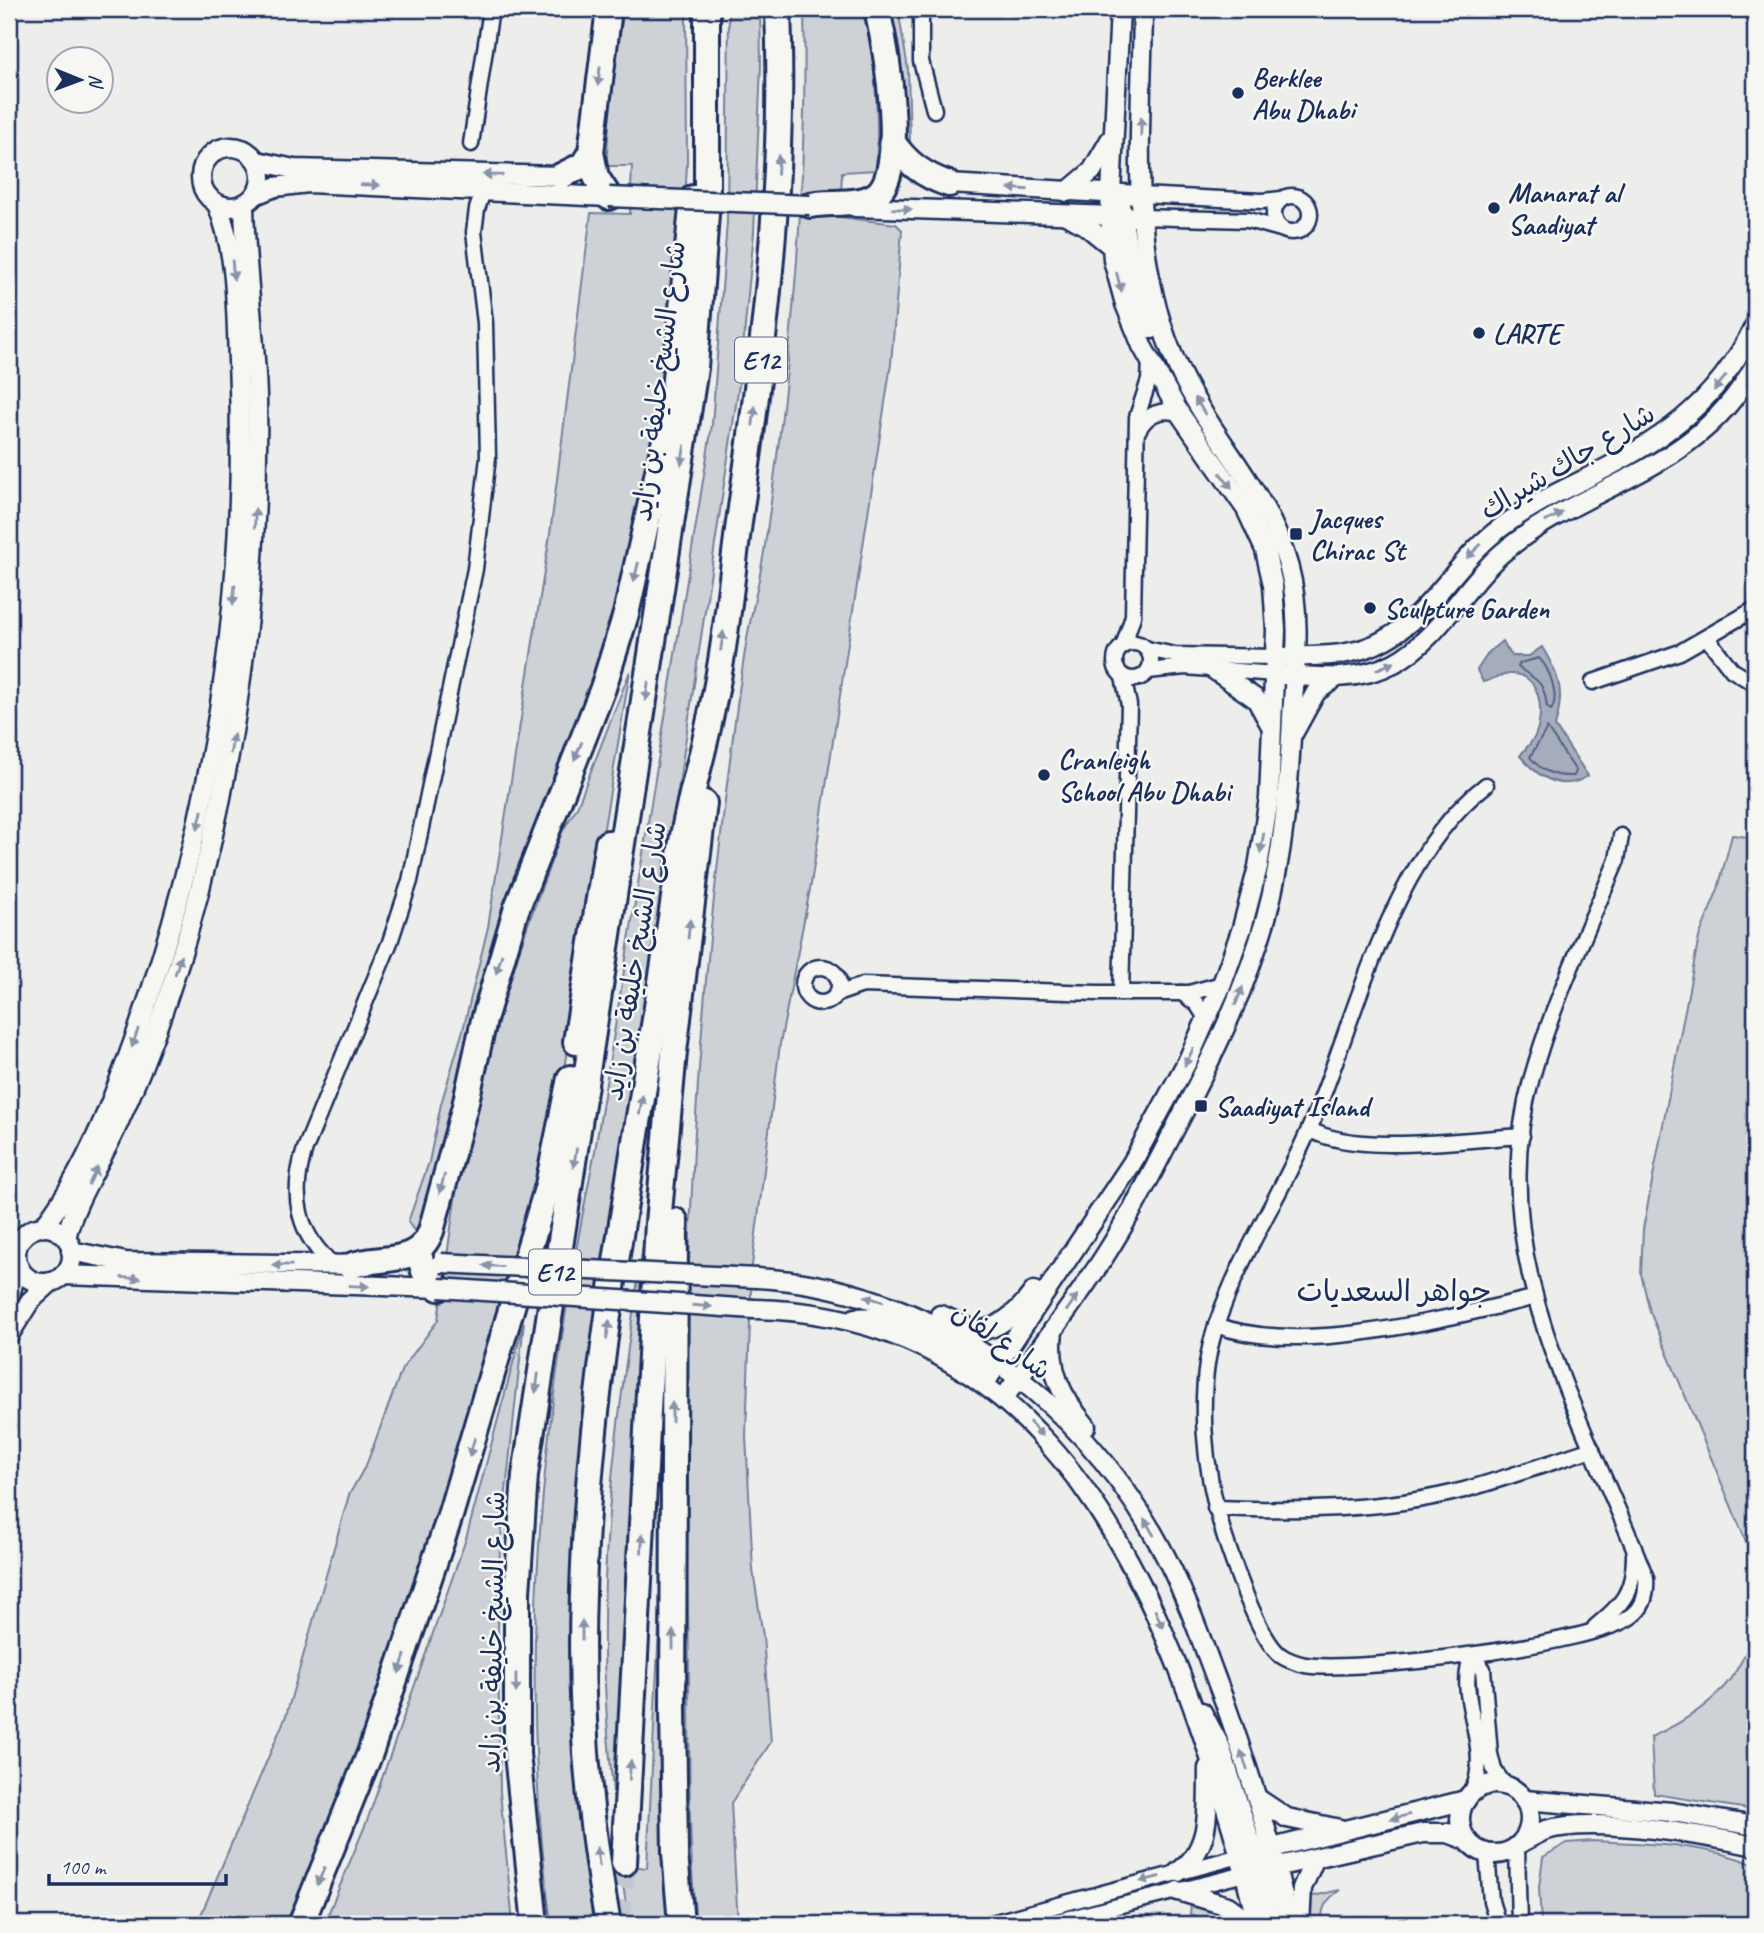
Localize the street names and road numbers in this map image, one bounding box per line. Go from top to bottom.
street label: شارع الشيخ خليفة بن زايد [624,239,695,524]
road number: E12 [735,338,787,382]
street label: شارع جاك شيراك [1473,395,1662,529]
street label: شارع الشيخ خليفة بن زايد [595,819,676,1104]
road number: E12 [529,1250,581,1294]
street label: شارع لفان [944,1294,1058,1389]
street label: شارع الشيخ خليفة بن زايد [473,1490,514,1774]

